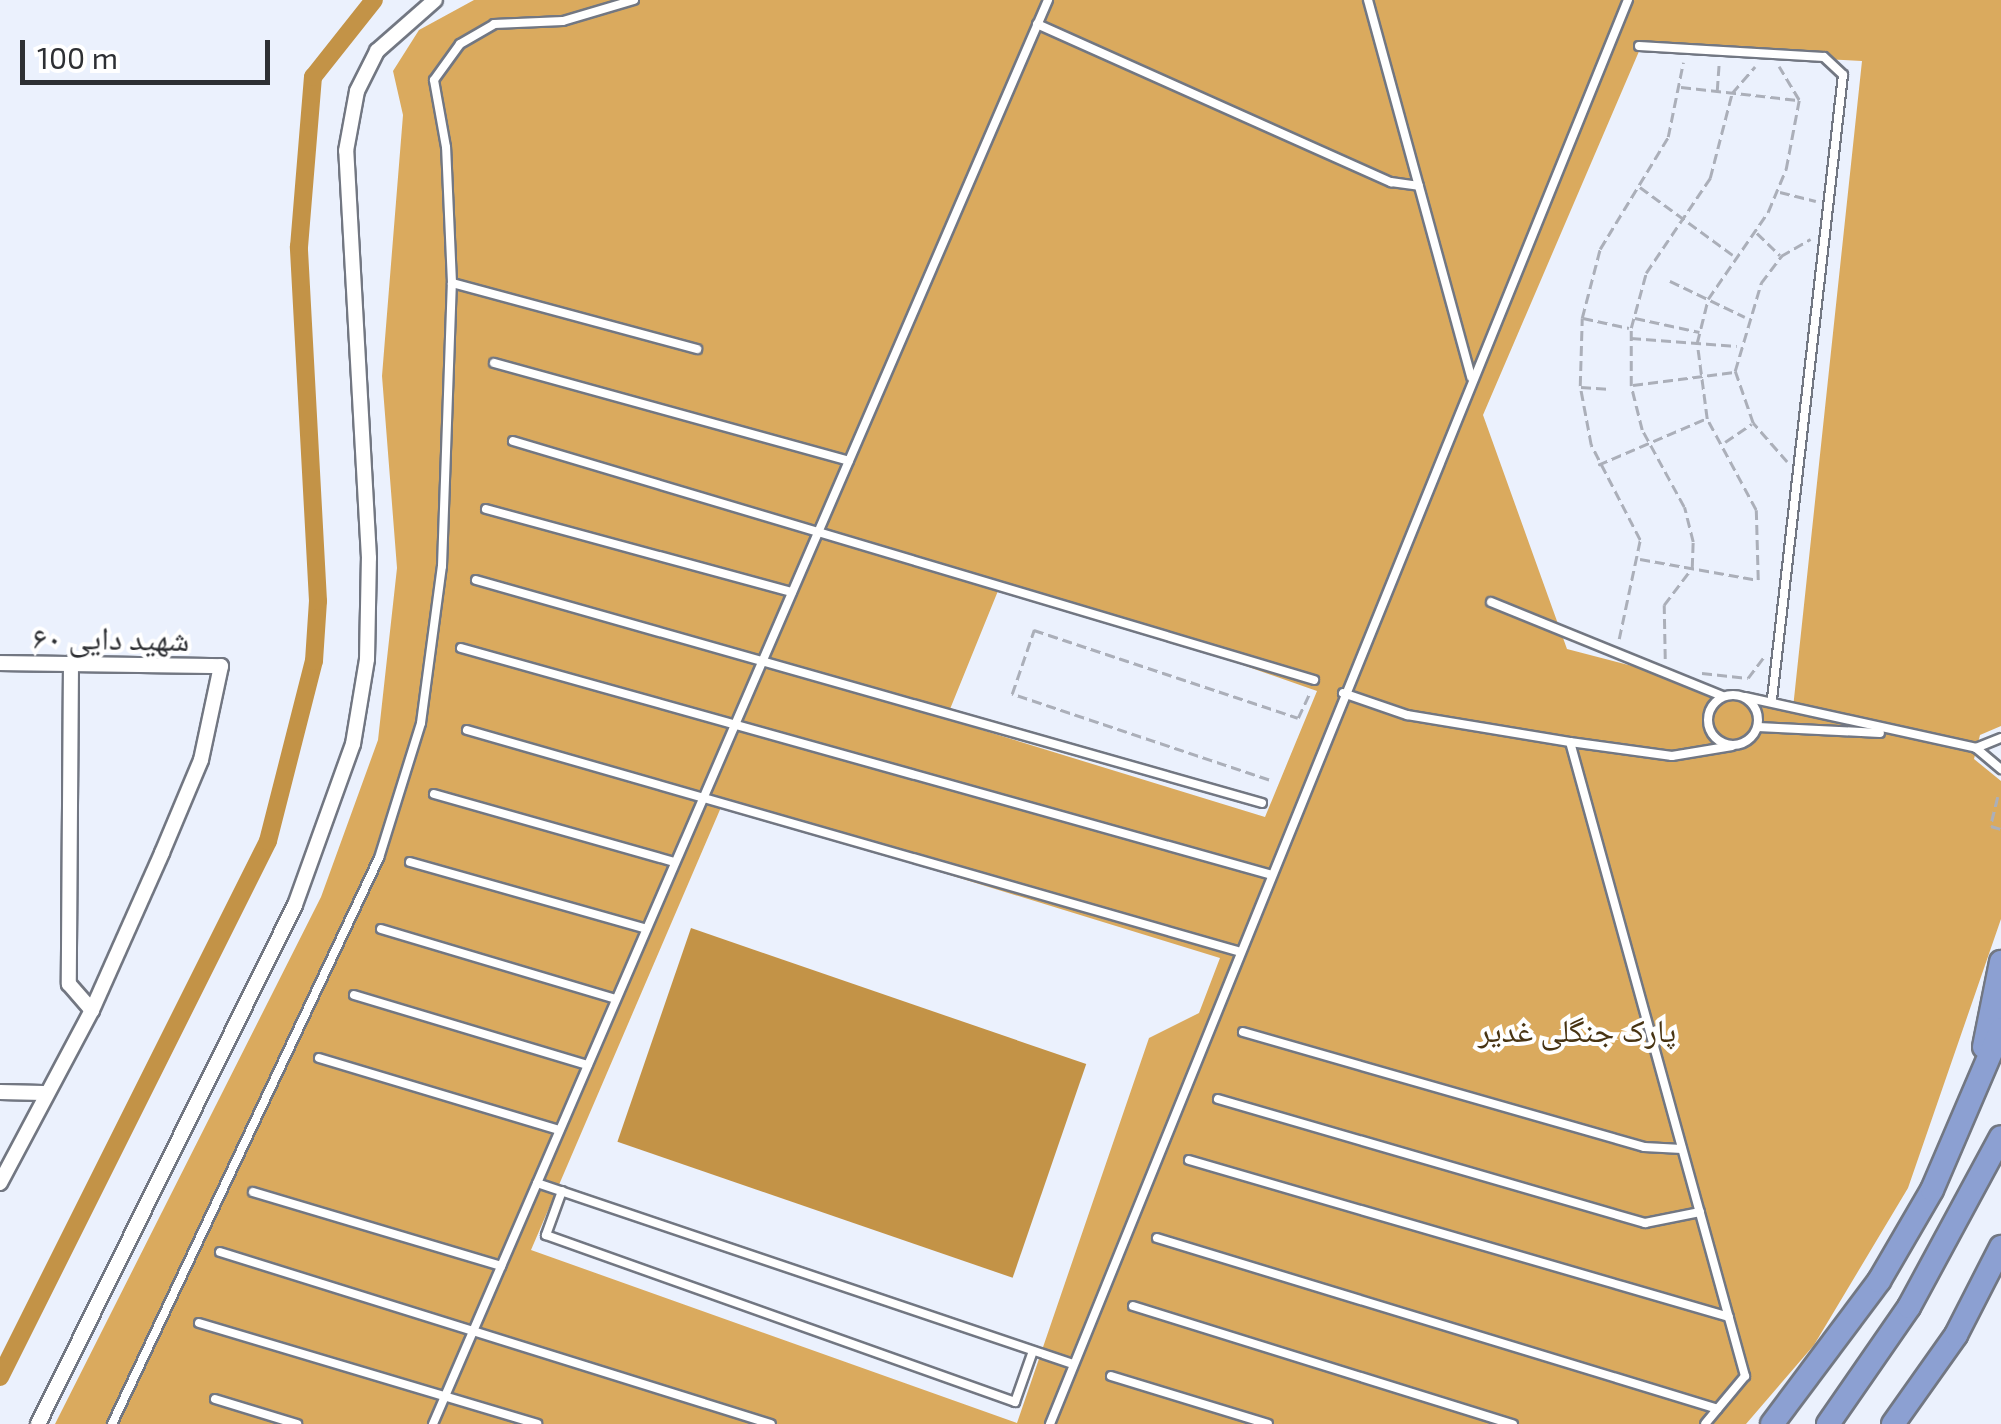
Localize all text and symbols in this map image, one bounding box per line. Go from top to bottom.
scale bar [25,20,275,82]
text: 100 m [37,39,118,75]
street label: شهید دایی ۶۰ [32,616,190,658]
park label: پارک جنگلی غدیر [1478,1010,1676,1048]

